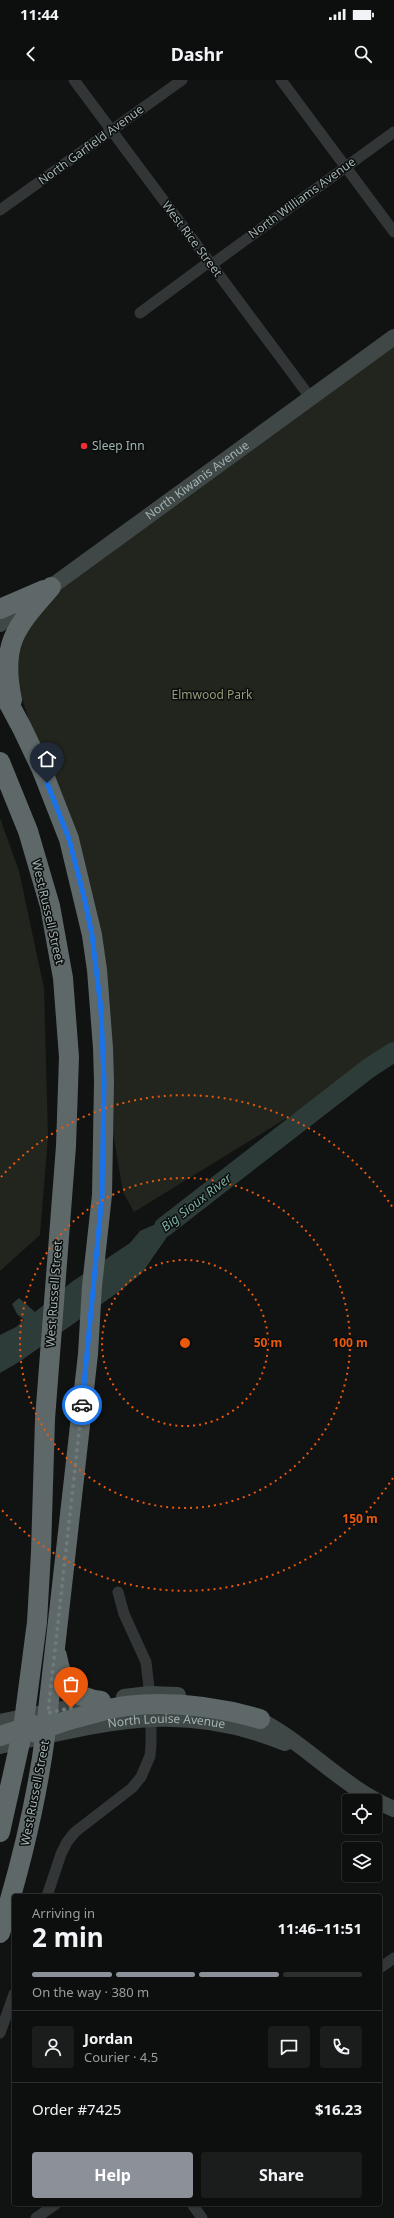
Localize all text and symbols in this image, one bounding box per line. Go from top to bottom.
text: 11:44 [20,4,59,24]
text: Dashr [171,42,223,66]
icon: back [20,43,42,65]
icon: search [352,43,374,65]
street label: North Garfield Avenue [35,100,147,189]
street label: North Williams Avenue [245,153,359,242]
street label: West Rice Street [158,197,227,281]
street label: North Kiwanis Avenue [142,436,252,523]
place label: Sleep Inn [92,437,145,454]
marker: Sleep Inn [79,441,89,451]
park label: Elmwood Park [172,686,253,703]
pin [30,742,64,783]
icon: home [36,748,58,770]
street label: West Russell Street [28,858,69,967]
water label: Big Sioux River [157,1168,236,1235]
street label: West Russell Street [41,1239,66,1348]
text: 50 m [254,1334,282,1351]
text: 100 m [332,1334,368,1351]
centre of rings [178,1336,192,1350]
courier [62,1385,102,1425]
icon: car [71,1394,93,1416]
text: 150 m [342,1510,378,1527]
pin [54,1667,88,1708]
icon: bag [60,1673,82,1695]
street label: North Louise Avenue [106,1710,227,1733]
street label: West Russell Street [16,1738,53,1847]
map controls [342,1794,382,1882]
button: locate [342,1794,382,1834]
button: layers [342,1842,382,1882]
text: Arriving in [32,1904,95,1922]
text: 11:46–11:51 [277,1918,362,1938]
text: 2 min [32,1919,104,1955]
text: On the way · 380 m [32,1983,149,2001]
button: person [32,2026,74,2068]
button: chat [268,2026,310,2068]
button: phone [320,2026,362,2068]
text: Jordan [84,2028,133,2048]
text: Courier · 4.5 [84,2048,158,2066]
text: Order #7425 [32,2099,121,2119]
text: $16.23 [315,2099,362,2119]
button: Help [32,2152,193,2198]
button: Share [201,2152,362,2198]

